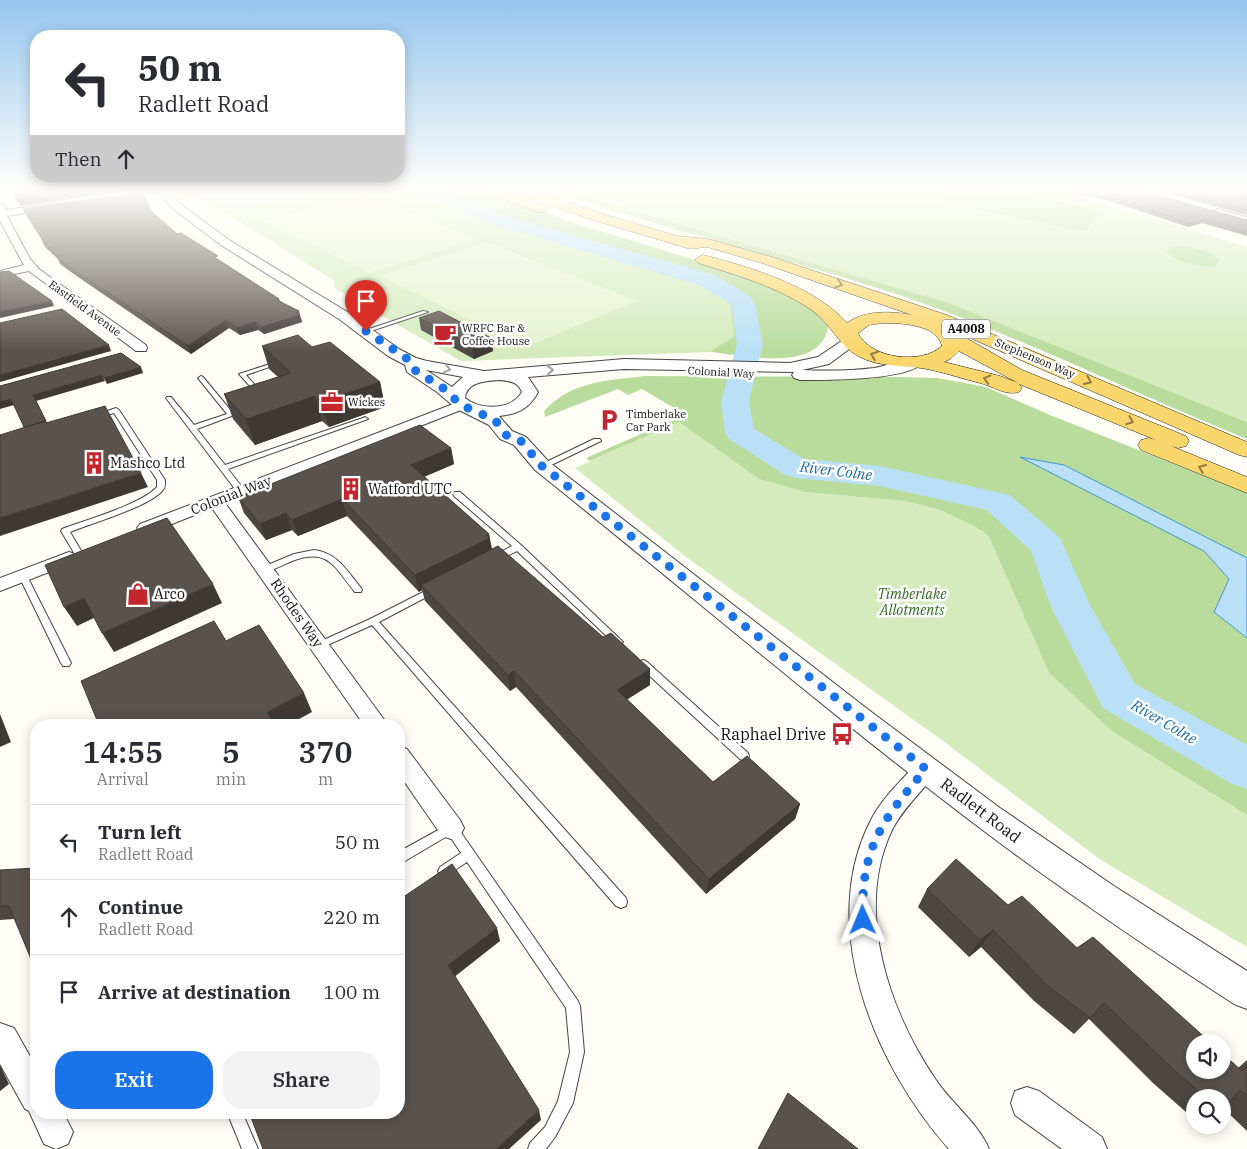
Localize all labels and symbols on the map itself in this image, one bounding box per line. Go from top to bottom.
street label: Eastfield Avenue [46,277,124,339]
one-way arrow [835,278,843,288]
pin [345,280,387,331]
road number: A4008 [942,320,990,338]
cafe icon: WRFC Bar & Coffee House [432,321,458,347]
place label: WRFC Bar & Coffee House [462,321,530,348]
street label: Stephenson Way [993,335,1077,381]
one-way arrow [870,351,879,361]
one-way arrow [442,363,451,374]
street label: Colonial Way [687,363,755,381]
one-way arrow [546,365,554,376]
one-way arrow [983,374,992,384]
one-way arrow [1083,375,1092,386]
office icon: Wickes [319,389,345,415]
place label: Wickes [348,395,385,409]
parking icon: Timberlake Car Park [596,407,622,433]
place label: Timberlake Car Park [626,407,686,434]
one-way arrow [1125,415,1133,425]
building icon: Mashco Ltd [81,450,107,476]
place label: Mashco Ltd [110,454,186,472]
water label: River Colne [798,457,874,484]
one-way arrow [1198,463,1207,474]
street label: Colonial Way [188,471,274,519]
building icon: Watford UTC [338,476,364,502]
place label: Watford UTC [368,480,452,498]
street label: Rhodes Way [267,575,328,651]
shop icon: Arco [125,581,151,607]
place label: Arco [154,585,185,603]
park label: Timberlake Allotments [877,585,947,619]
water label: River Colne [1127,695,1201,748]
bus stop icon: Raphael Drive [829,721,855,747]
place label: Raphael Drive [721,724,826,744]
street label: Radlett Road [937,773,1025,847]
position arrow [836,893,888,945]

